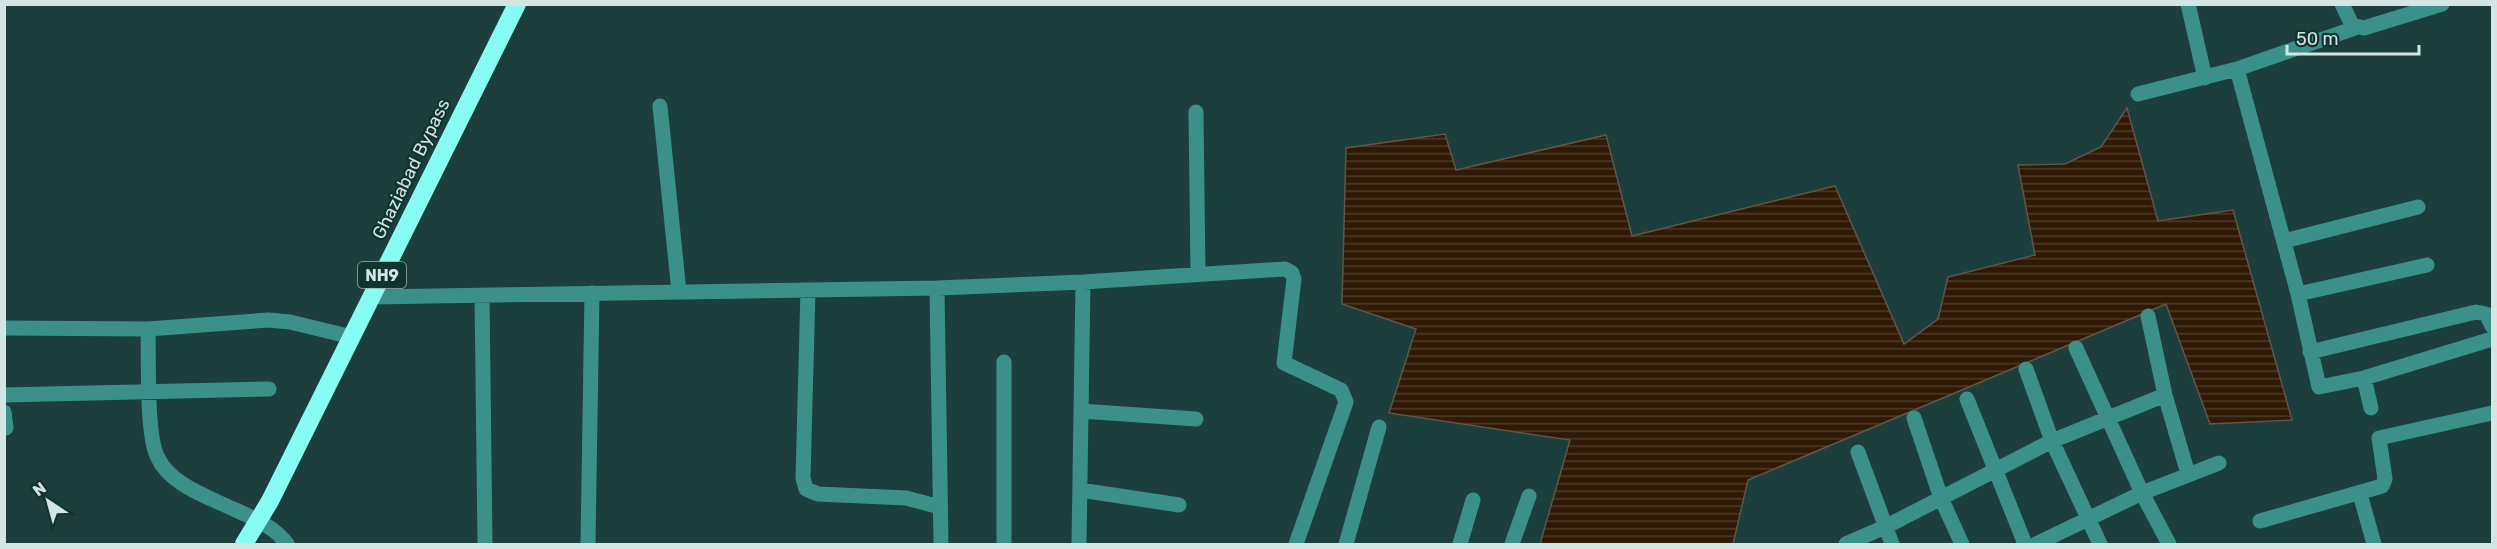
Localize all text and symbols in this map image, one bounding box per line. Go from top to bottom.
scale bar [2287,18,2419,56]
text: 50 m [2296,28,2339,50]
street label: Ghaziabad Bypass [367,95,455,243]
road number: NH9 [358,262,406,288]
north arrow [18,471,78,531]
text: N [29,478,50,500]

